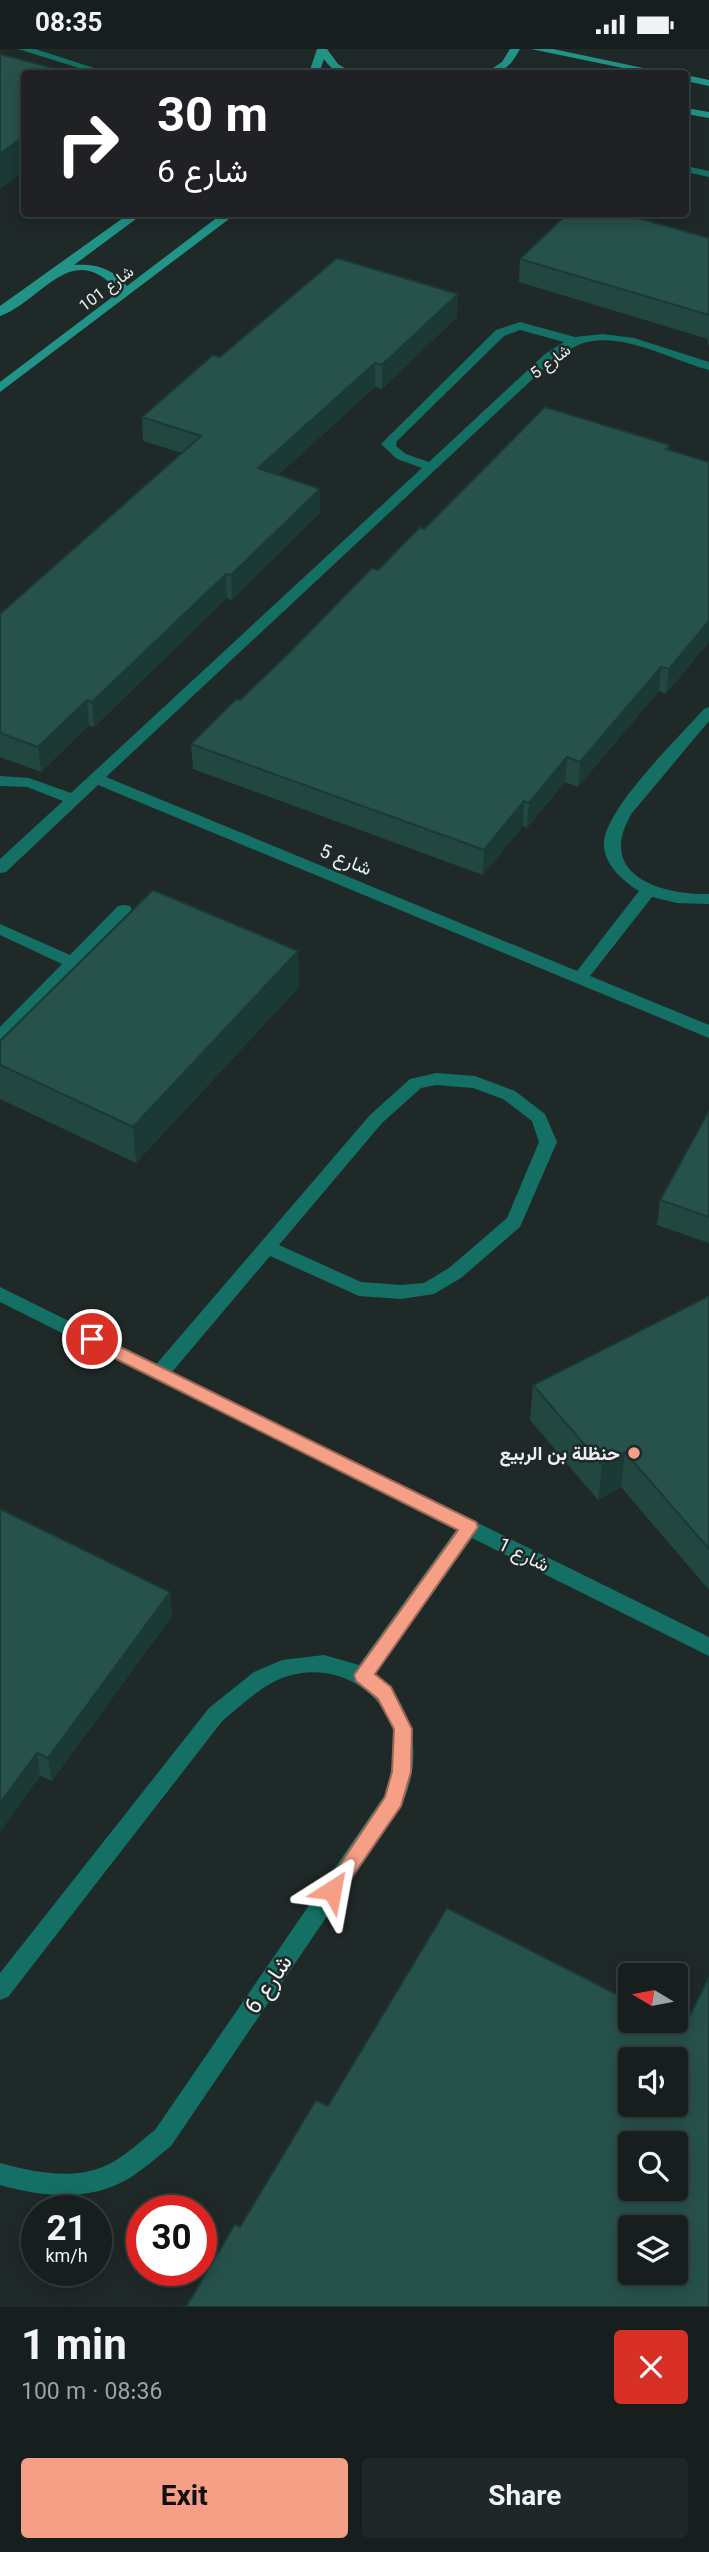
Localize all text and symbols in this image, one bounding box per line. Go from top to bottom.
text: 08:35 [35,4,102,45]
text: 30 m [157,81,268,157]
icon: right [42,98,133,189]
text: شارع 6 [157,149,248,199]
street label: شارع 101 [75,261,140,319]
street label: شارع 5 [526,339,577,387]
street label: شارع 5 [315,838,376,885]
pin [62,1309,122,1369]
icon: arrive [73,1320,111,1358]
place label: حنظلة بن الربيع [499,1441,620,1470]
marker: حنظلة بن الربيع [626,1445,642,1461]
street label: شارع 1 [492,1531,554,1581]
position arrow [295,1853,369,1927]
street label: شارع 6 [236,1948,303,2022]
north arrow [618,1963,688,2033]
map controls [618,1963,688,2285]
button: sound [618,2047,688,2117]
button: search [618,2131,688,2201]
speed limit sign: 30 [126,2195,217,2286]
text: 21 [46,2204,87,2259]
button: layers [618,2215,688,2285]
text: km/h [45,2244,88,2272]
text: 1 min [21,2316,127,2382]
button: close [614,2330,688,2404]
text: 100 m · 08:36 [21,2375,162,2411]
button: Exit [21,2458,348,2538]
button: Share [362,2458,688,2538]

